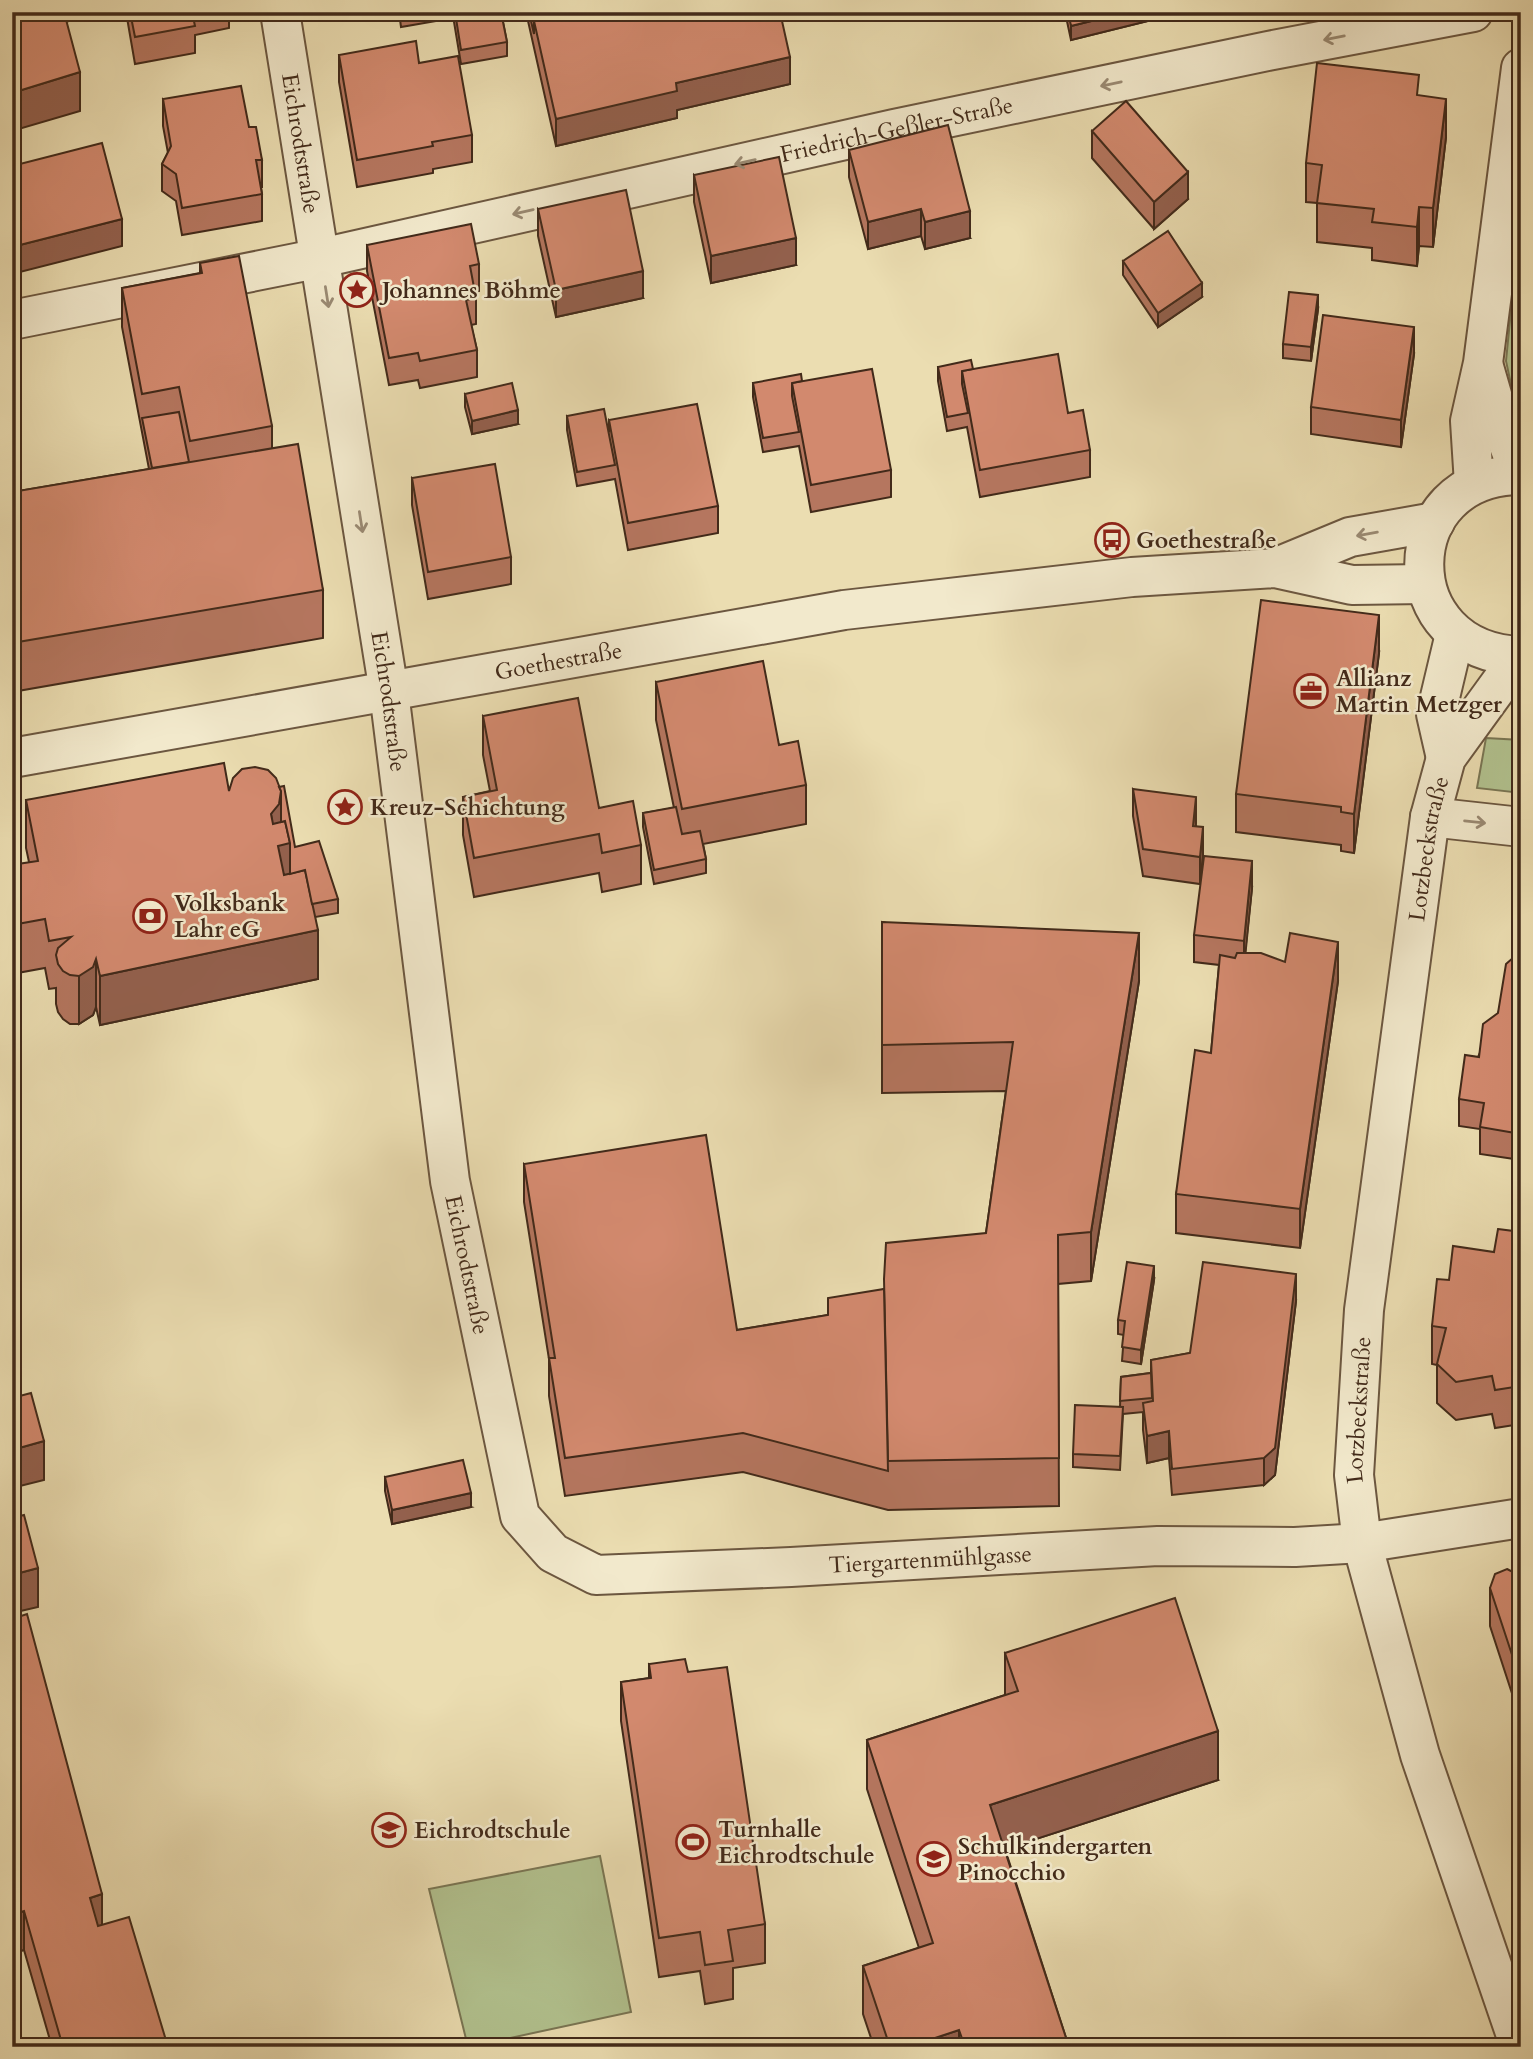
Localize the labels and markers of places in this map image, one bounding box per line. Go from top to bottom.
place icon: Johannes Böhme [338,271,376,309]
place label: Johannes Böhme [379,275,561,306]
bus stop icon: Goethestraße [1093,521,1131,559]
place label: Goethestraße [1136,525,1277,556]
place label: Allianz Martin Metzger [1336,663,1503,720]
office icon: Allianz Martin Metzger [1292,672,1330,710]
place icon: Kreuz-Schichtung [326,788,364,826]
place label: Kreuz-Schichtung [370,792,565,823]
place label: Volksbank Lahr eG [174,888,286,945]
bank icon: Volksbank Lahr eG [131,897,169,935]
school or university icon: Eichrodtschule [370,1811,408,1849]
place label: Turnhalle Eichrodtschule [718,1814,875,1871]
place label: Eichrodtschule [414,1815,571,1846]
sports icon: Turnhalle Eichrodtschule [674,1823,712,1861]
place label: Schulkindergarten Pinocchio [958,1831,1152,1888]
school or university icon: Schulkindergarten Pinocchio [915,1840,953,1878]

